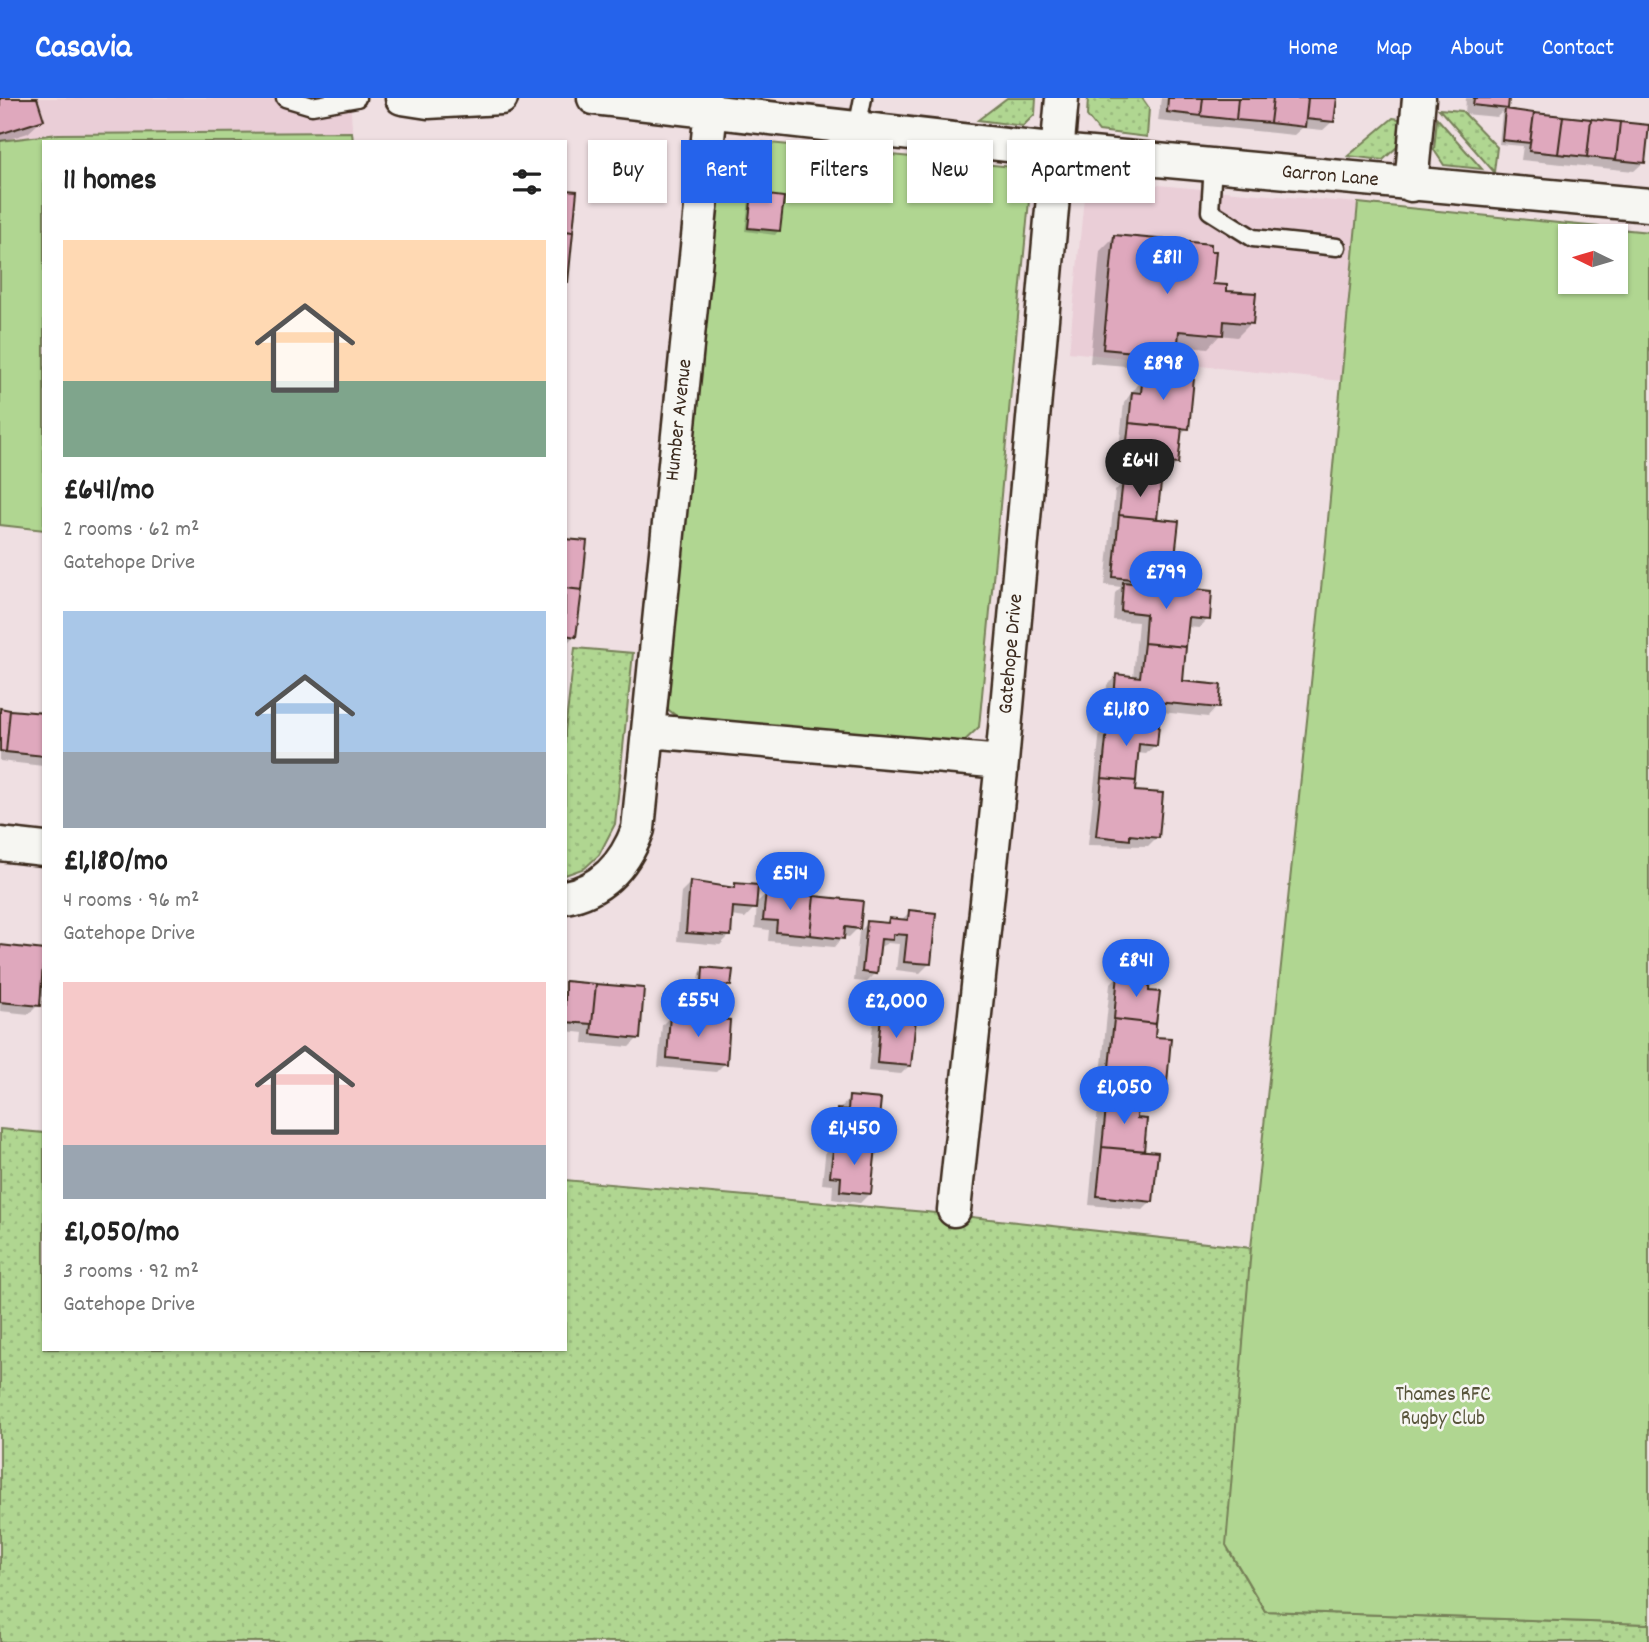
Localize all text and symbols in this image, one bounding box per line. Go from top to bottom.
text: Casavia [35,26,131,73]
text: Home [1288,32,1338,66]
text: Map [1376,32,1412,66]
text: About [1450,32,1504,66]
text: Contact [1542,32,1614,66]
chip: Buy [588,140,667,203]
chip: Rent [681,140,772,203]
chip: Filters [786,140,893,203]
chip: New [907,140,993,203]
chip: Apartment [1007,140,1155,203]
street label: Garron Lane [1280,158,1380,196]
text: 11 homes [63,161,157,204]
icon: filters [508,163,546,201]
north arrow [1558,224,1628,294]
map controls [1558,224,1628,294]
pin: £811 [1126,236,1208,296]
text: £811 [1152,242,1182,275]
icon: home [242,285,368,411]
pin: £898 [1122,342,1204,402]
text: £898 [1143,348,1183,381]
street label: Humber Avenue [659,357,701,483]
pin: £641 [1099,440,1181,499]
text: £641 [1121,445,1159,478]
text: £641/mo [63,471,154,514]
text: 2 rooms · 62 m² [63,514,199,547]
text: Gatehope Drive [63,547,195,580]
pin: £799 [1125,552,1207,611]
text: £799 [1145,557,1187,590]
street label: Gatehope Drive [992,593,1032,715]
icon: home [242,656,368,782]
pin: £1,180 [1069,688,1183,748]
text: £1,180 [1102,694,1150,727]
text: £1,180/mo [63,842,168,885]
pin: £514 [749,852,831,912]
text: £514 [772,858,808,891]
text: 4 rooms · 96 m² [63,885,199,918]
text: Gatehope Drive [63,918,195,951]
pin: £841 [1095,940,1177,999]
text: £841 [1118,945,1154,978]
pin: £554 [657,979,739,1039]
pin: £2,000 [839,981,953,1040]
text: £554 [677,985,719,1018]
text: £2,000 [864,986,928,1019]
icon: home [242,1027,368,1153]
pin: £1,050 [1067,1066,1181,1126]
text: £1,050 [1096,1072,1152,1105]
pin: £1,450 [797,1108,911,1167]
text: £1,450 [827,1113,881,1146]
text: £1,050/mo [63,1213,179,1256]
text: 3 rooms · 92 m² [63,1256,199,1289]
text: Gatehope Drive [63,1289,195,1322]
park label: Thames RFC Rugby Club [1395,1381,1491,1435]

